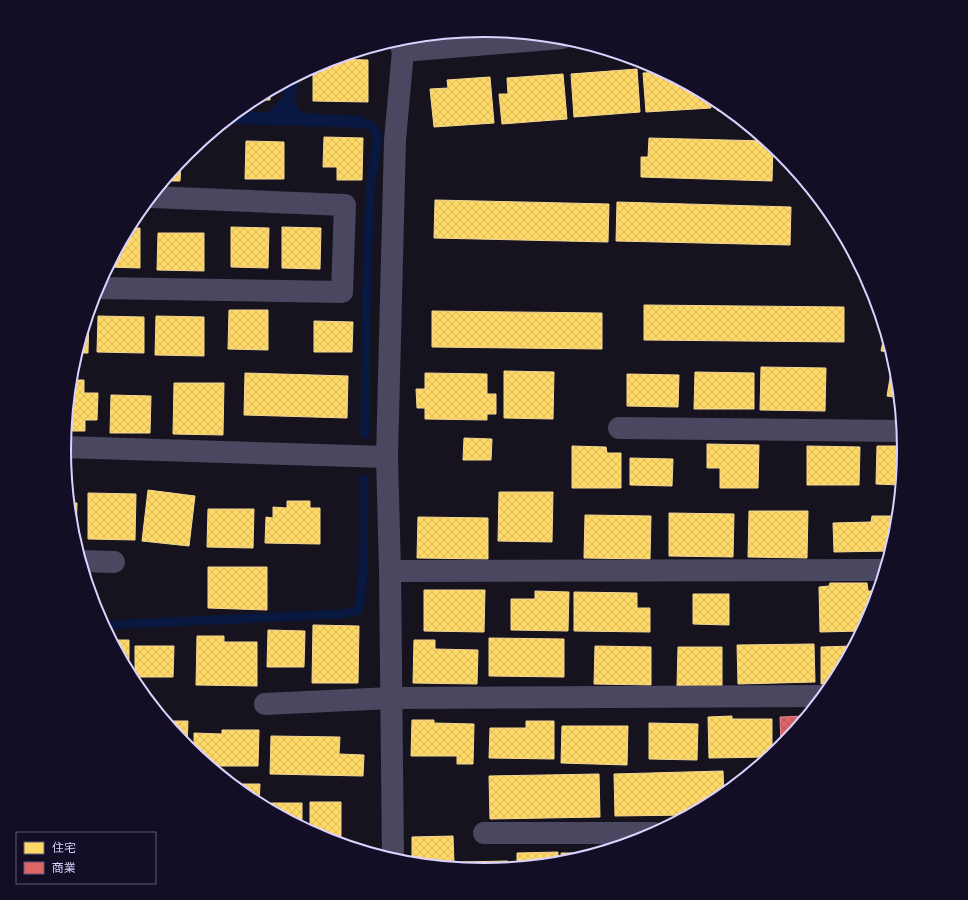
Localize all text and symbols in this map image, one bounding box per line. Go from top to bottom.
legend [16,832,156,884]
text: 住宅 [52,840,76,855]
text: 商業 [52,860,76,875]

